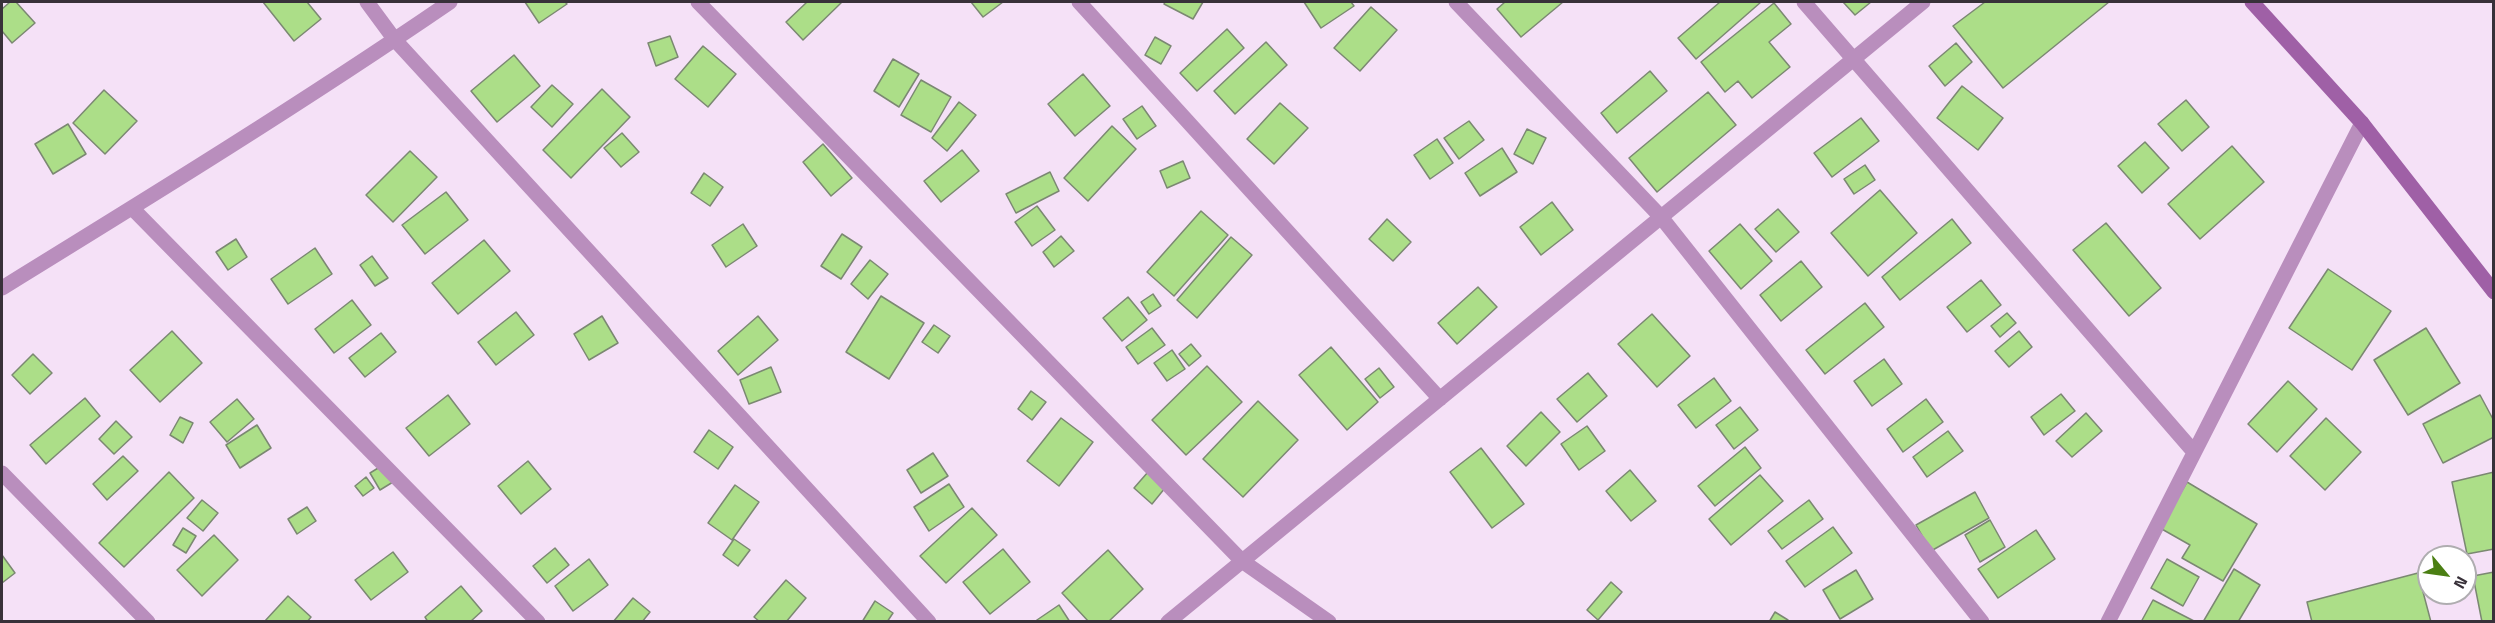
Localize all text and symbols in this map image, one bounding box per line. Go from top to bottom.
north arrow [2417,545,2477,605]
text: N [2448,572,2474,593]

